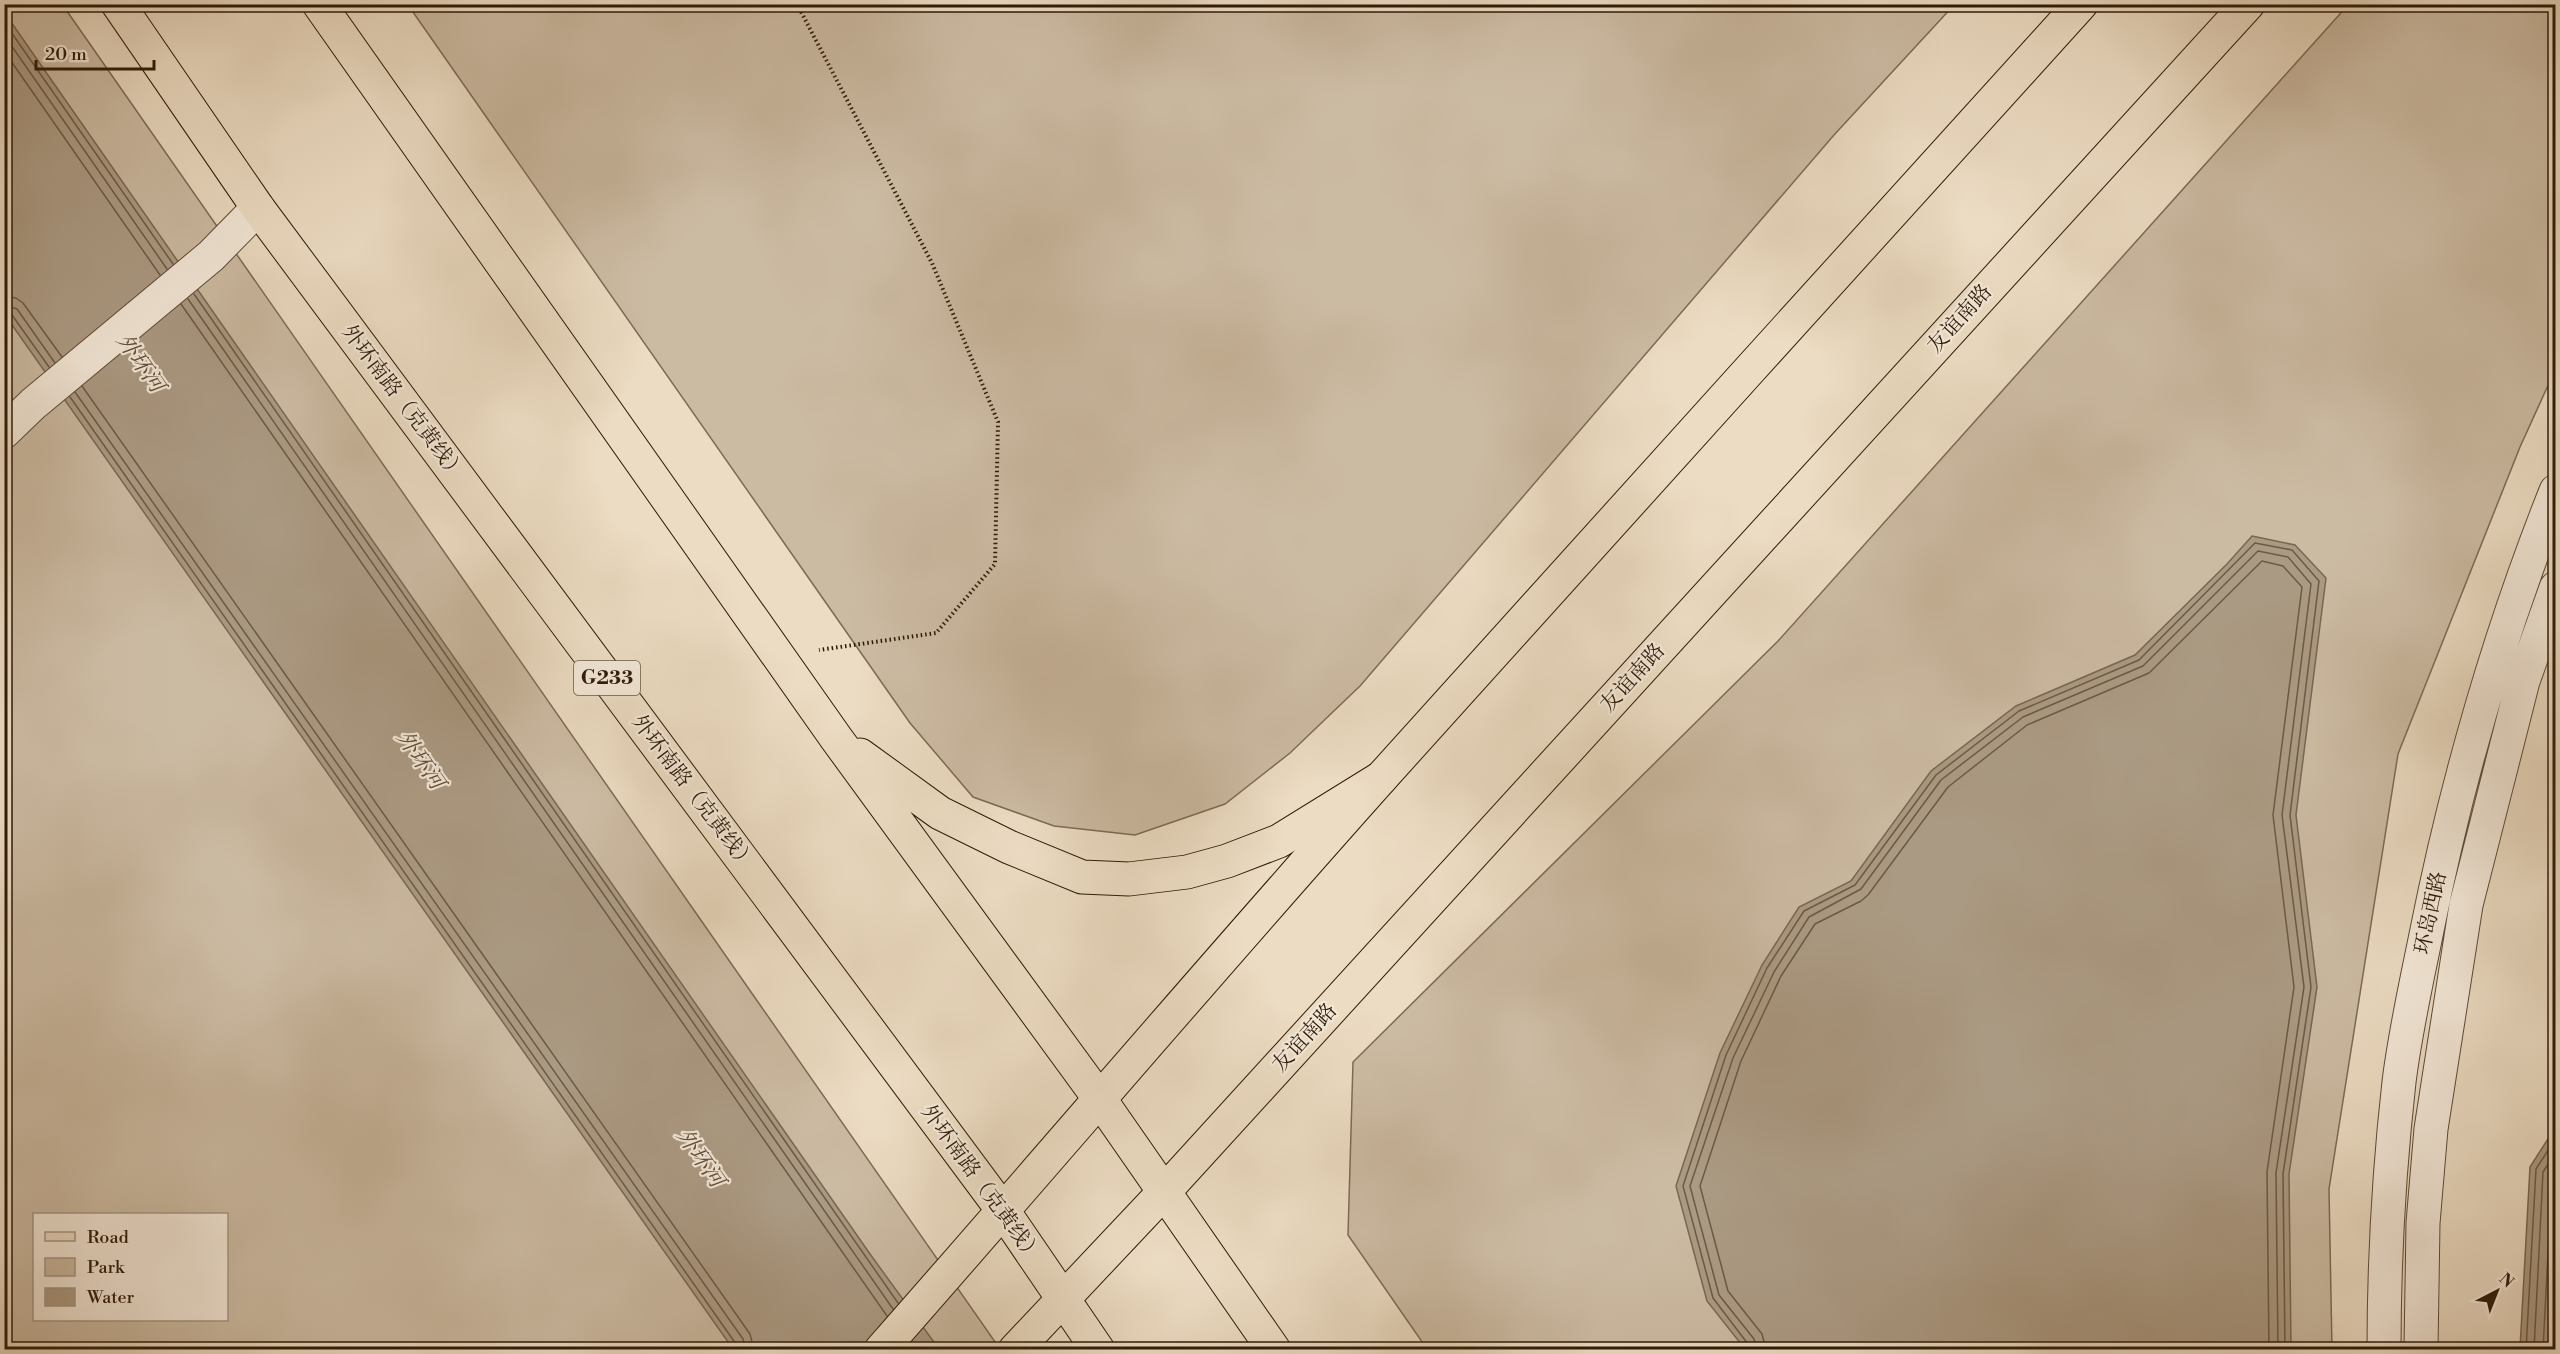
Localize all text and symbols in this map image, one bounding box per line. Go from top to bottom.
scale bar [36,33,154,71]
text: 20 m [45,43,87,66]
street label: 友谊南路 [1922,279,1998,359]
street label: 外环南路（克黄线） [336,320,470,486]
water label: 外环河 [110,328,172,401]
street label: 友谊南路 [1595,638,1671,718]
road number: G233 [574,661,640,695]
street label: 外环南路（克黄线） [626,710,760,876]
water label: 外环河 [390,725,452,798]
street label: 环岛西路 [2410,869,2452,957]
street label: 友谊南路 [1267,998,1343,1078]
street label: 外环南路（克黄线） [915,1100,1047,1268]
water label: 外环河 [670,1123,732,1196]
legend [33,1213,228,1321]
text: Road [87,1226,130,1249]
text: Park [87,1256,126,1279]
north arrow [2467,1261,2527,1321]
text: N [2495,1269,2518,1292]
text: Water [86,1286,135,1309]

